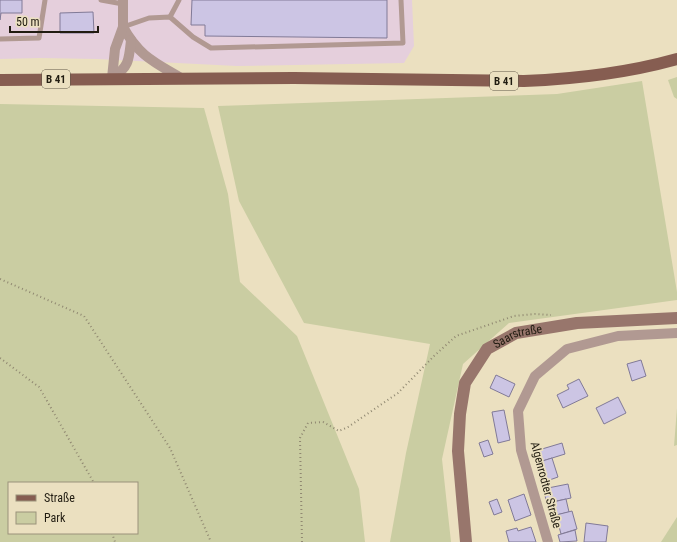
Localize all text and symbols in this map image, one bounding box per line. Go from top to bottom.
scale bar [10,8,98,34]
text: 50 m [16,15,40,29]
road number: B 41 [42,70,70,88]
road number: B 41 [490,72,518,90]
street label: Saarstraße [491,322,543,351]
street label: Algenrodter Straße [528,440,564,530]
legend [8,482,138,534]
text: Straße [44,491,75,505]
text: Park [44,511,66,525]

